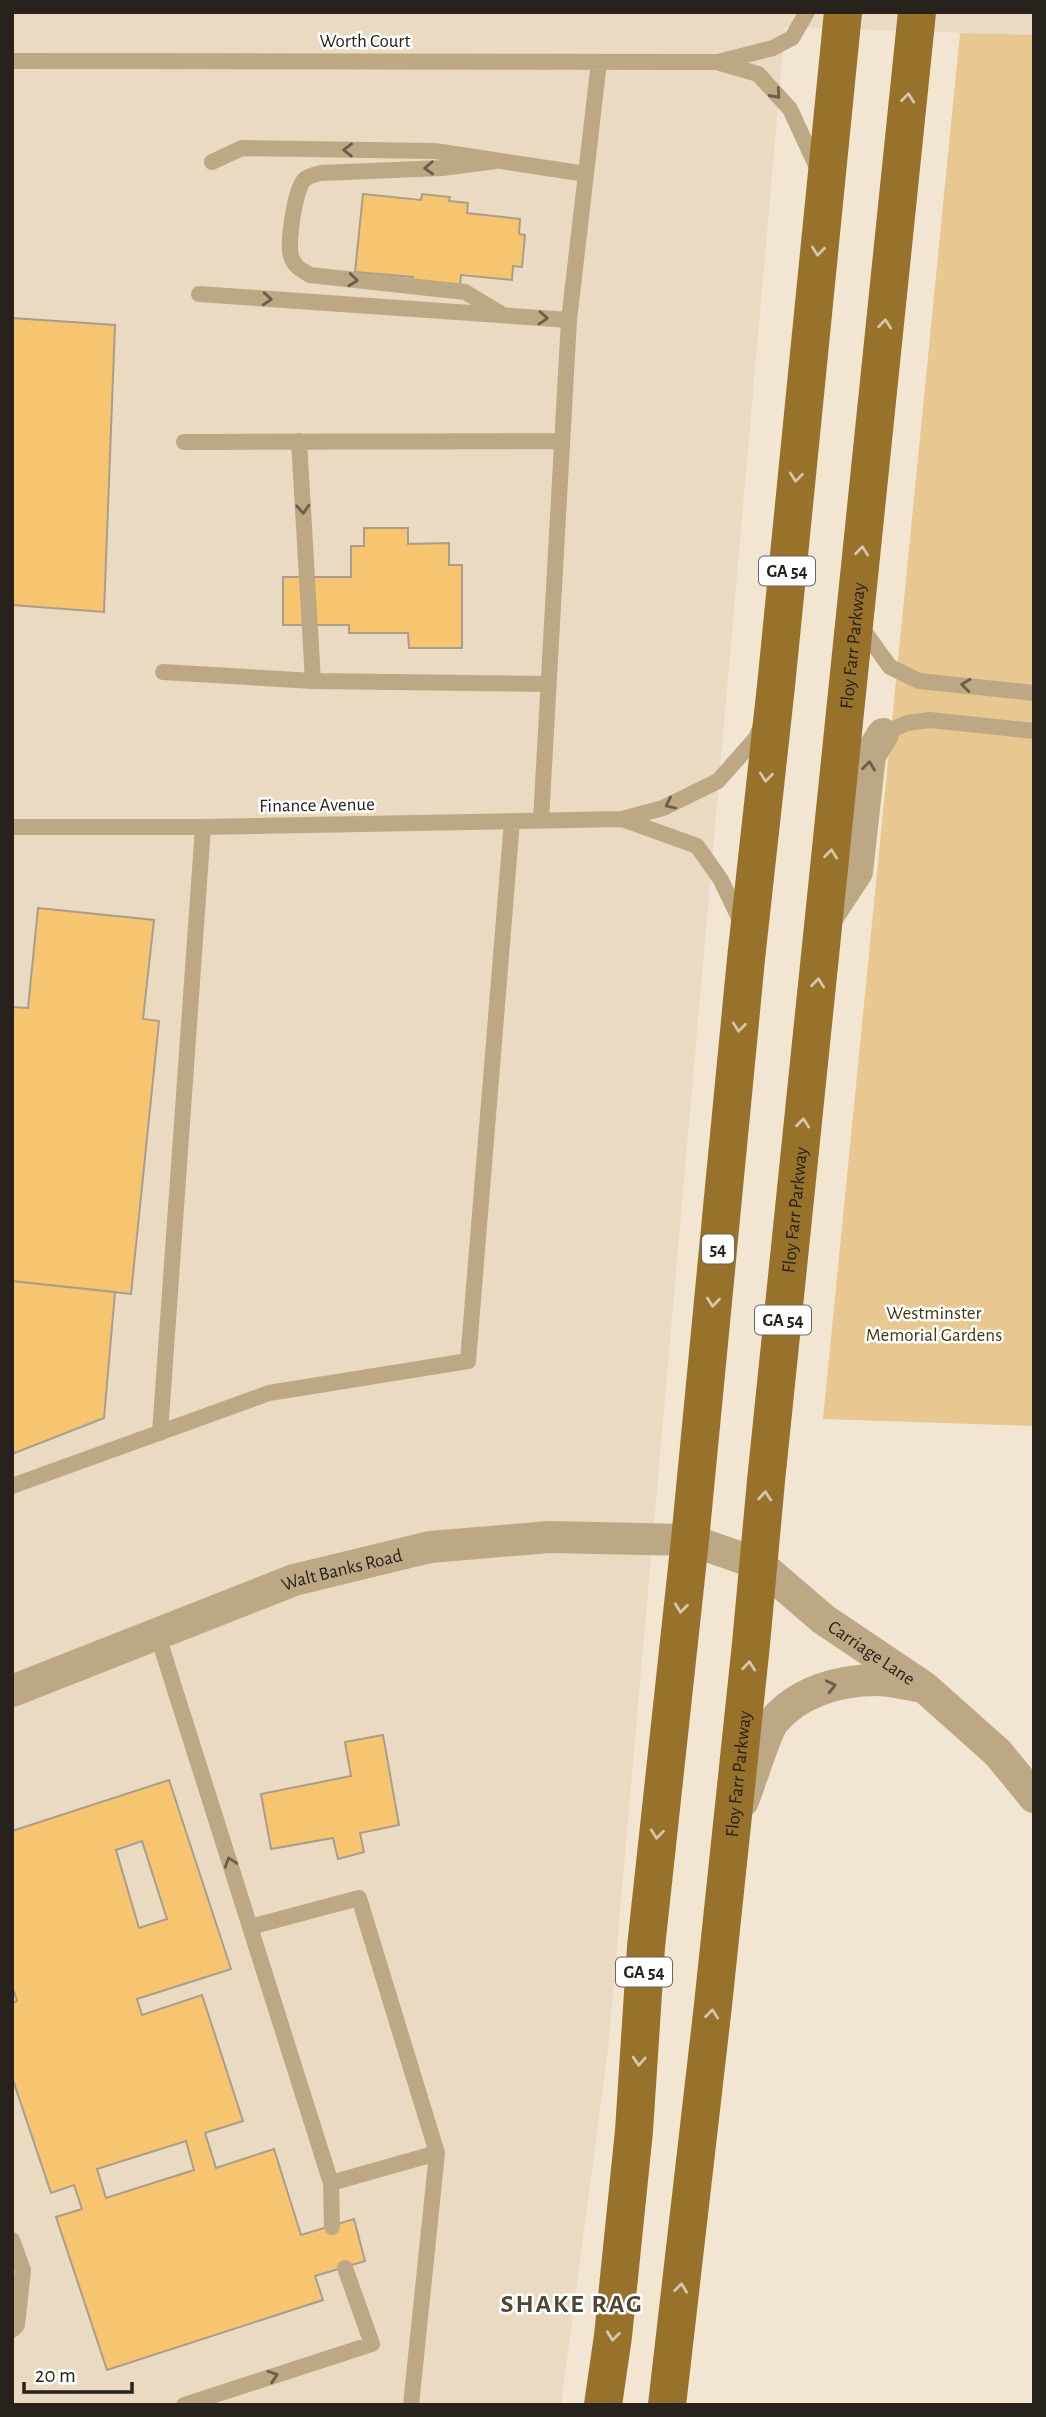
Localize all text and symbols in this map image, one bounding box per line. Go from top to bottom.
street label: Worth Court [319,32,411,51]
one-way arrow [768,86,780,99]
one-way arrow [901,92,916,104]
one-way arrow [342,142,353,158]
one-way arrow [423,161,434,176]
one-way arrow [811,245,826,257]
one-way arrow [347,273,359,288]
one-way arrow [262,291,273,306]
one-way arrow [538,310,549,325]
one-way arrow [877,319,892,330]
one-way arrow [789,472,804,483]
one-way arrow [295,504,310,515]
one-way arrow [854,545,869,556]
road number: GA 54 [759,556,815,586]
street label: Floy Farr Parkway [837,582,869,710]
one-way arrow [960,678,972,693]
one-way arrow [861,760,876,772]
one-way arrow [758,771,773,782]
street label: Finance Avenue [259,795,375,816]
one-way arrow [665,796,677,810]
one-way arrow [823,848,838,859]
one-way arrow [810,978,825,989]
one-way arrow [732,1022,747,1033]
one-way arrow [796,1118,811,1129]
street label: Floy Farr Parkway [779,1146,811,1274]
road number: 54 [702,1234,734,1264]
one-way arrow [705,1296,720,1308]
park label: Westminster Memorial Gardens [866,1304,1002,1345]
road number: GA 54 [755,1306,811,1335]
one-way arrow [757,1490,772,1501]
street label: Walt Banks Road [279,1546,405,1595]
one-way arrow [674,1602,689,1613]
street label: Carriage Lane [824,1617,918,1689]
one-way arrow [741,1660,756,1671]
one-way arrow [825,1680,837,1695]
street label: Floy Farr Parkway [723,1710,755,1838]
one-way arrow [650,1828,665,1840]
one-way arrow [223,1856,238,1868]
road number: GA 54 [616,1958,672,1986]
one-way arrow [704,2008,719,2019]
one-way arrow [631,2055,646,2066]
one-way arrow [673,2282,688,2294]
district label: SHAKE RAG [500,2291,644,2317]
one-way arrow [606,2330,621,2342]
scale bar [24,2350,133,2394]
text: 20 m [35,2365,76,2386]
one-way arrow [266,2370,278,2384]

